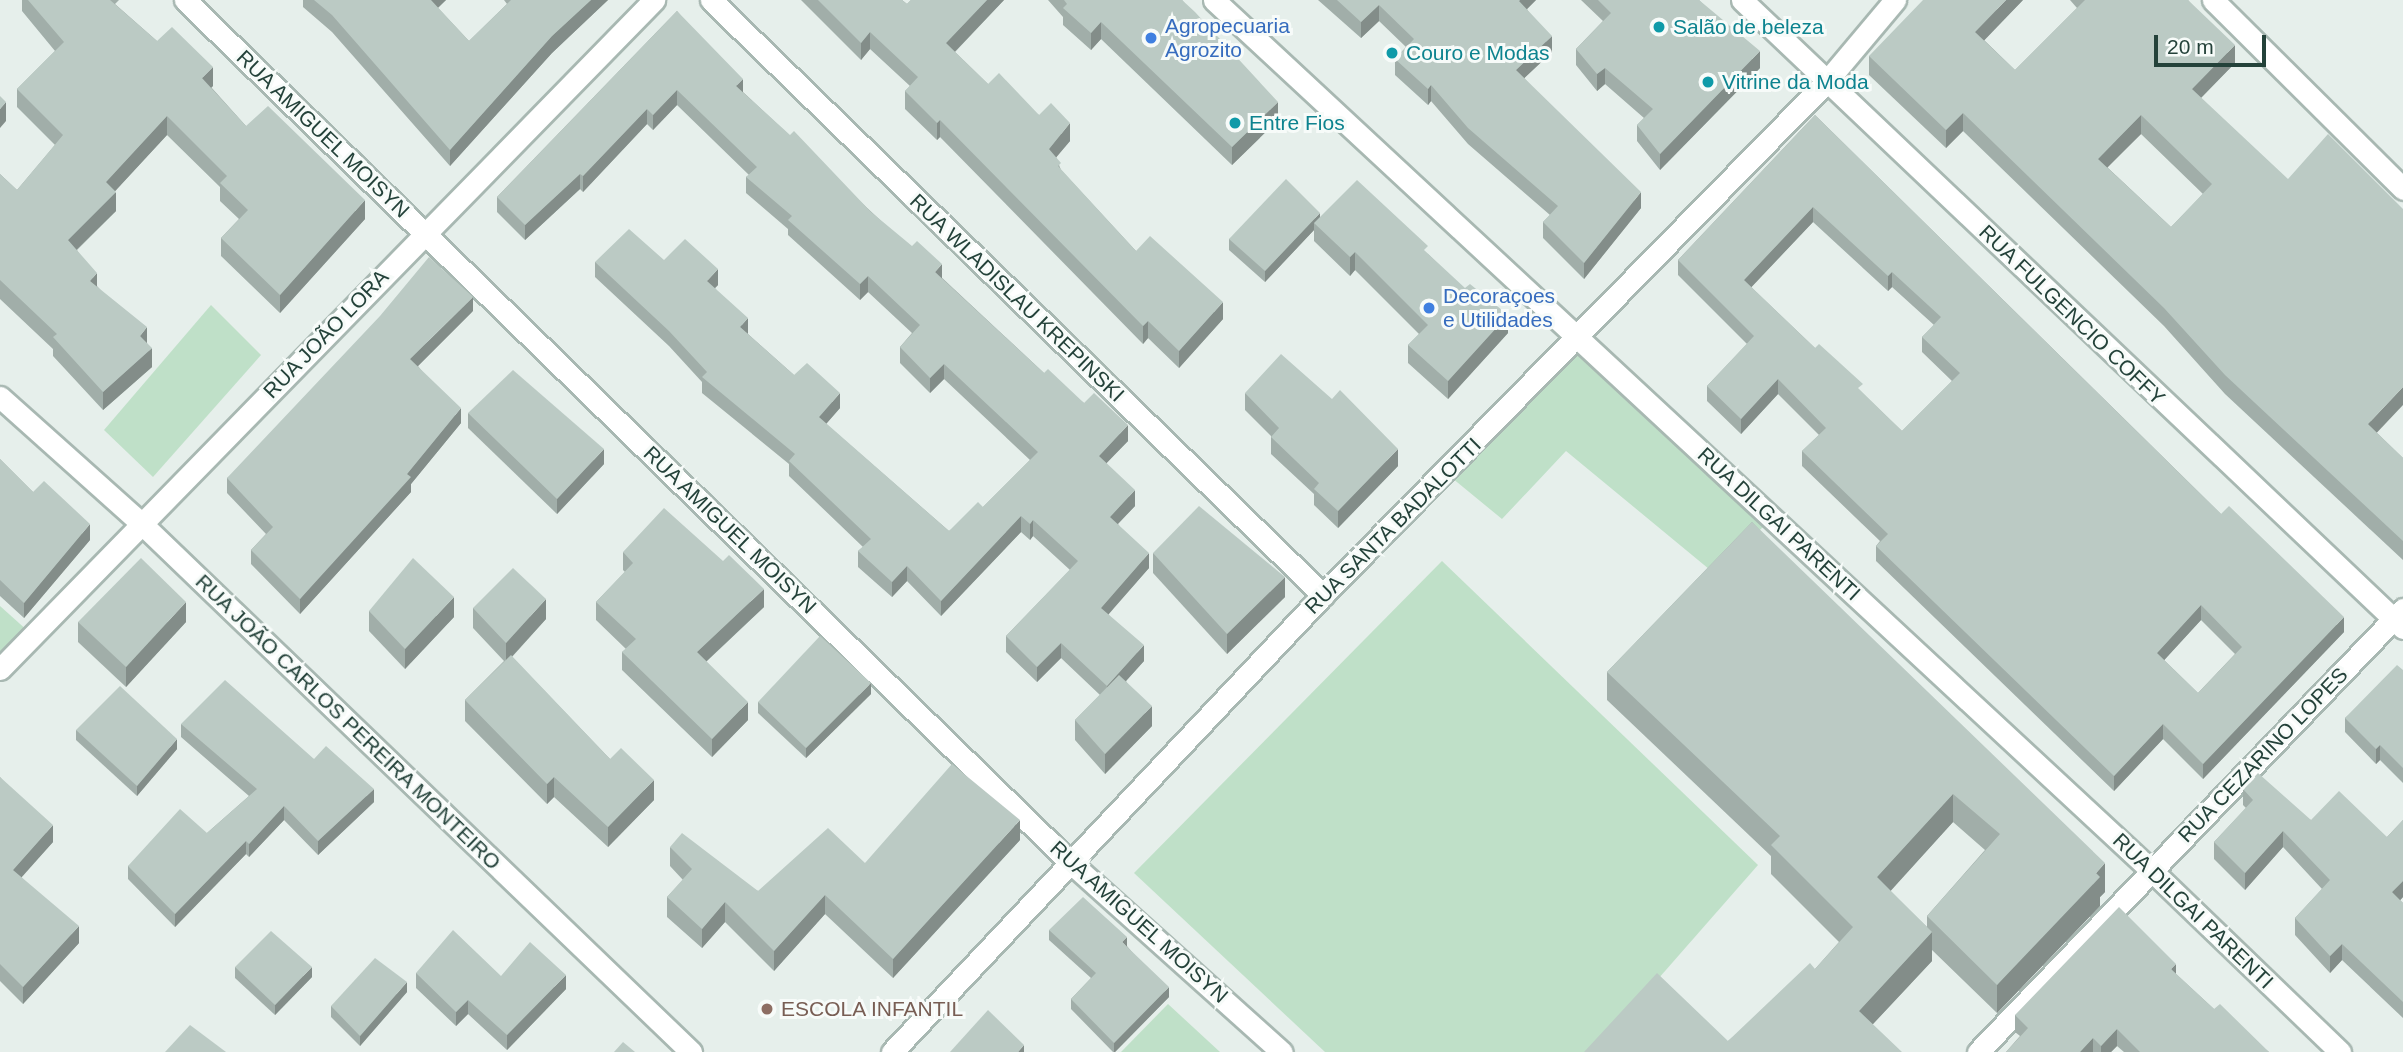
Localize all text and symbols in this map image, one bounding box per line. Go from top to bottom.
place label: Agropecuaria Agrozito [1165,13,1290,63]
place label: Salão de beleza [1673,14,1824,40]
marker: Salão de beleza [1651,19,1667,35]
scale bar [2158,21,2270,65]
marker: Agropecuaria Agrozito [1143,30,1159,46]
text: 20 m [2167,35,2214,58]
place label: Couro e Modas [1406,40,1550,66]
street label: RUA AMIGUEL MOISYN [230,44,416,224]
marker: Couro e Modas [1384,45,1400,61]
place label: Vitrine da Moda [1722,69,1869,95]
marker: Vitrine da Moda [1700,74,1716,90]
place label: Entre Fios [1249,110,1345,136]
marker: Entre Fios [1227,115,1243,131]
street label: RUA WLADISLAU KREPINSKI [904,188,1130,408]
street label: RUA FULGENCIO COFFY [1973,219,2171,411]
street label: RUA JOÃO LORA [258,264,394,404]
place label: Decoraçoes e Utilidades [1443,283,1555,333]
marker: Decoraçoes e Utilidades [1421,300,1437,316]
street label: RUA SANTA BADALOTTI [1299,432,1487,620]
street label: RUA AMIGUEL MOISYN [637,440,823,620]
street label: RUA DILGAI PARENTI [1692,442,1866,606]
street label: RUA JOÃO CARLOS PEREIRA MONTEIRO [189,568,507,876]
street label: RUA CEZARINO LOPES [2172,662,2354,848]
street label: RUA DILGAI PARENTI [2107,827,2279,995]
street label: RUA AMIGUEL MOISYN [1044,835,1234,1009]
place label: ESCOLA INFANTIL [781,996,964,1022]
marker: ESCOLA INFANTIL [759,1001,775,1017]

